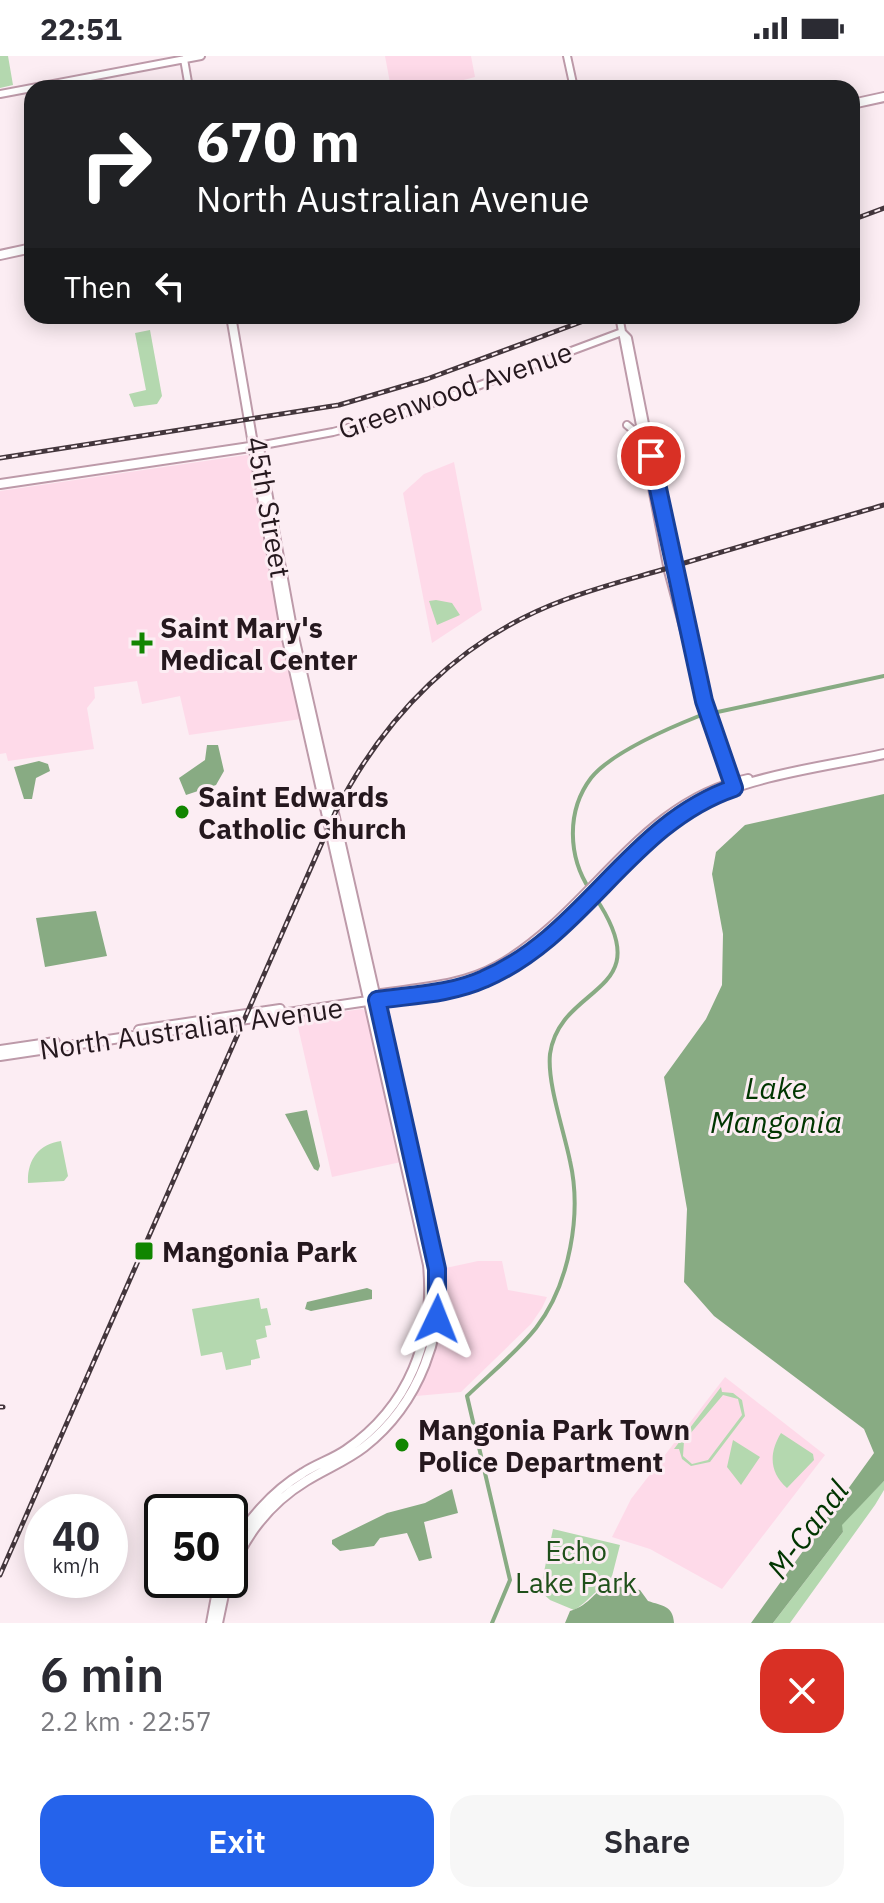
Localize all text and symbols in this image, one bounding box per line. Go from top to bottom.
text: 22:51 [40,9,122,48]
text: 670 m [196,105,360,177]
icon: right [64,112,168,216]
text: North Australian Avenue [196,175,589,222]
icon: left [148,264,192,308]
text: Then [64,267,132,306]
street label: Greenwood Avenue [333,333,577,447]
pin [617,422,685,490]
street label: 45th Street [238,433,300,581]
icon: arrive [629,434,673,478]
place label: Saint Mary's Medical Center [160,609,358,678]
marker: Saint Mary's Medical Center [131,632,153,654]
place label: Saint Edwards Catholic Church [198,778,407,847]
marker: Saint Edwards Catholic Church [173,803,191,821]
street label: North Australian Avenue [37,988,345,1068]
water label: Lake Mangonia [710,1068,842,1141]
place label: Mangonia Park [162,1233,358,1270]
marker: Mangonia Park [133,1240,155,1262]
position arrow [395,1277,479,1361]
place label: Mangonia Park Town Police Department [418,1411,690,1480]
marker: Mangonia Park Town Police Department [393,1436,411,1454]
water label: M-Canal [757,1472,857,1586]
speed limit sign: 50 [144,1494,248,1598]
text: 40 [52,1510,100,1562]
park label: Echo Lake Park [515,1532,637,1601]
text: km/h [52,1552,100,1579]
text: 6 min [40,1643,164,1705]
button: close [760,1649,844,1733]
text: 2.2 km · 22:57 [40,1704,212,1738]
button: Exit [40,1795,434,1887]
button: Share [450,1795,844,1887]

